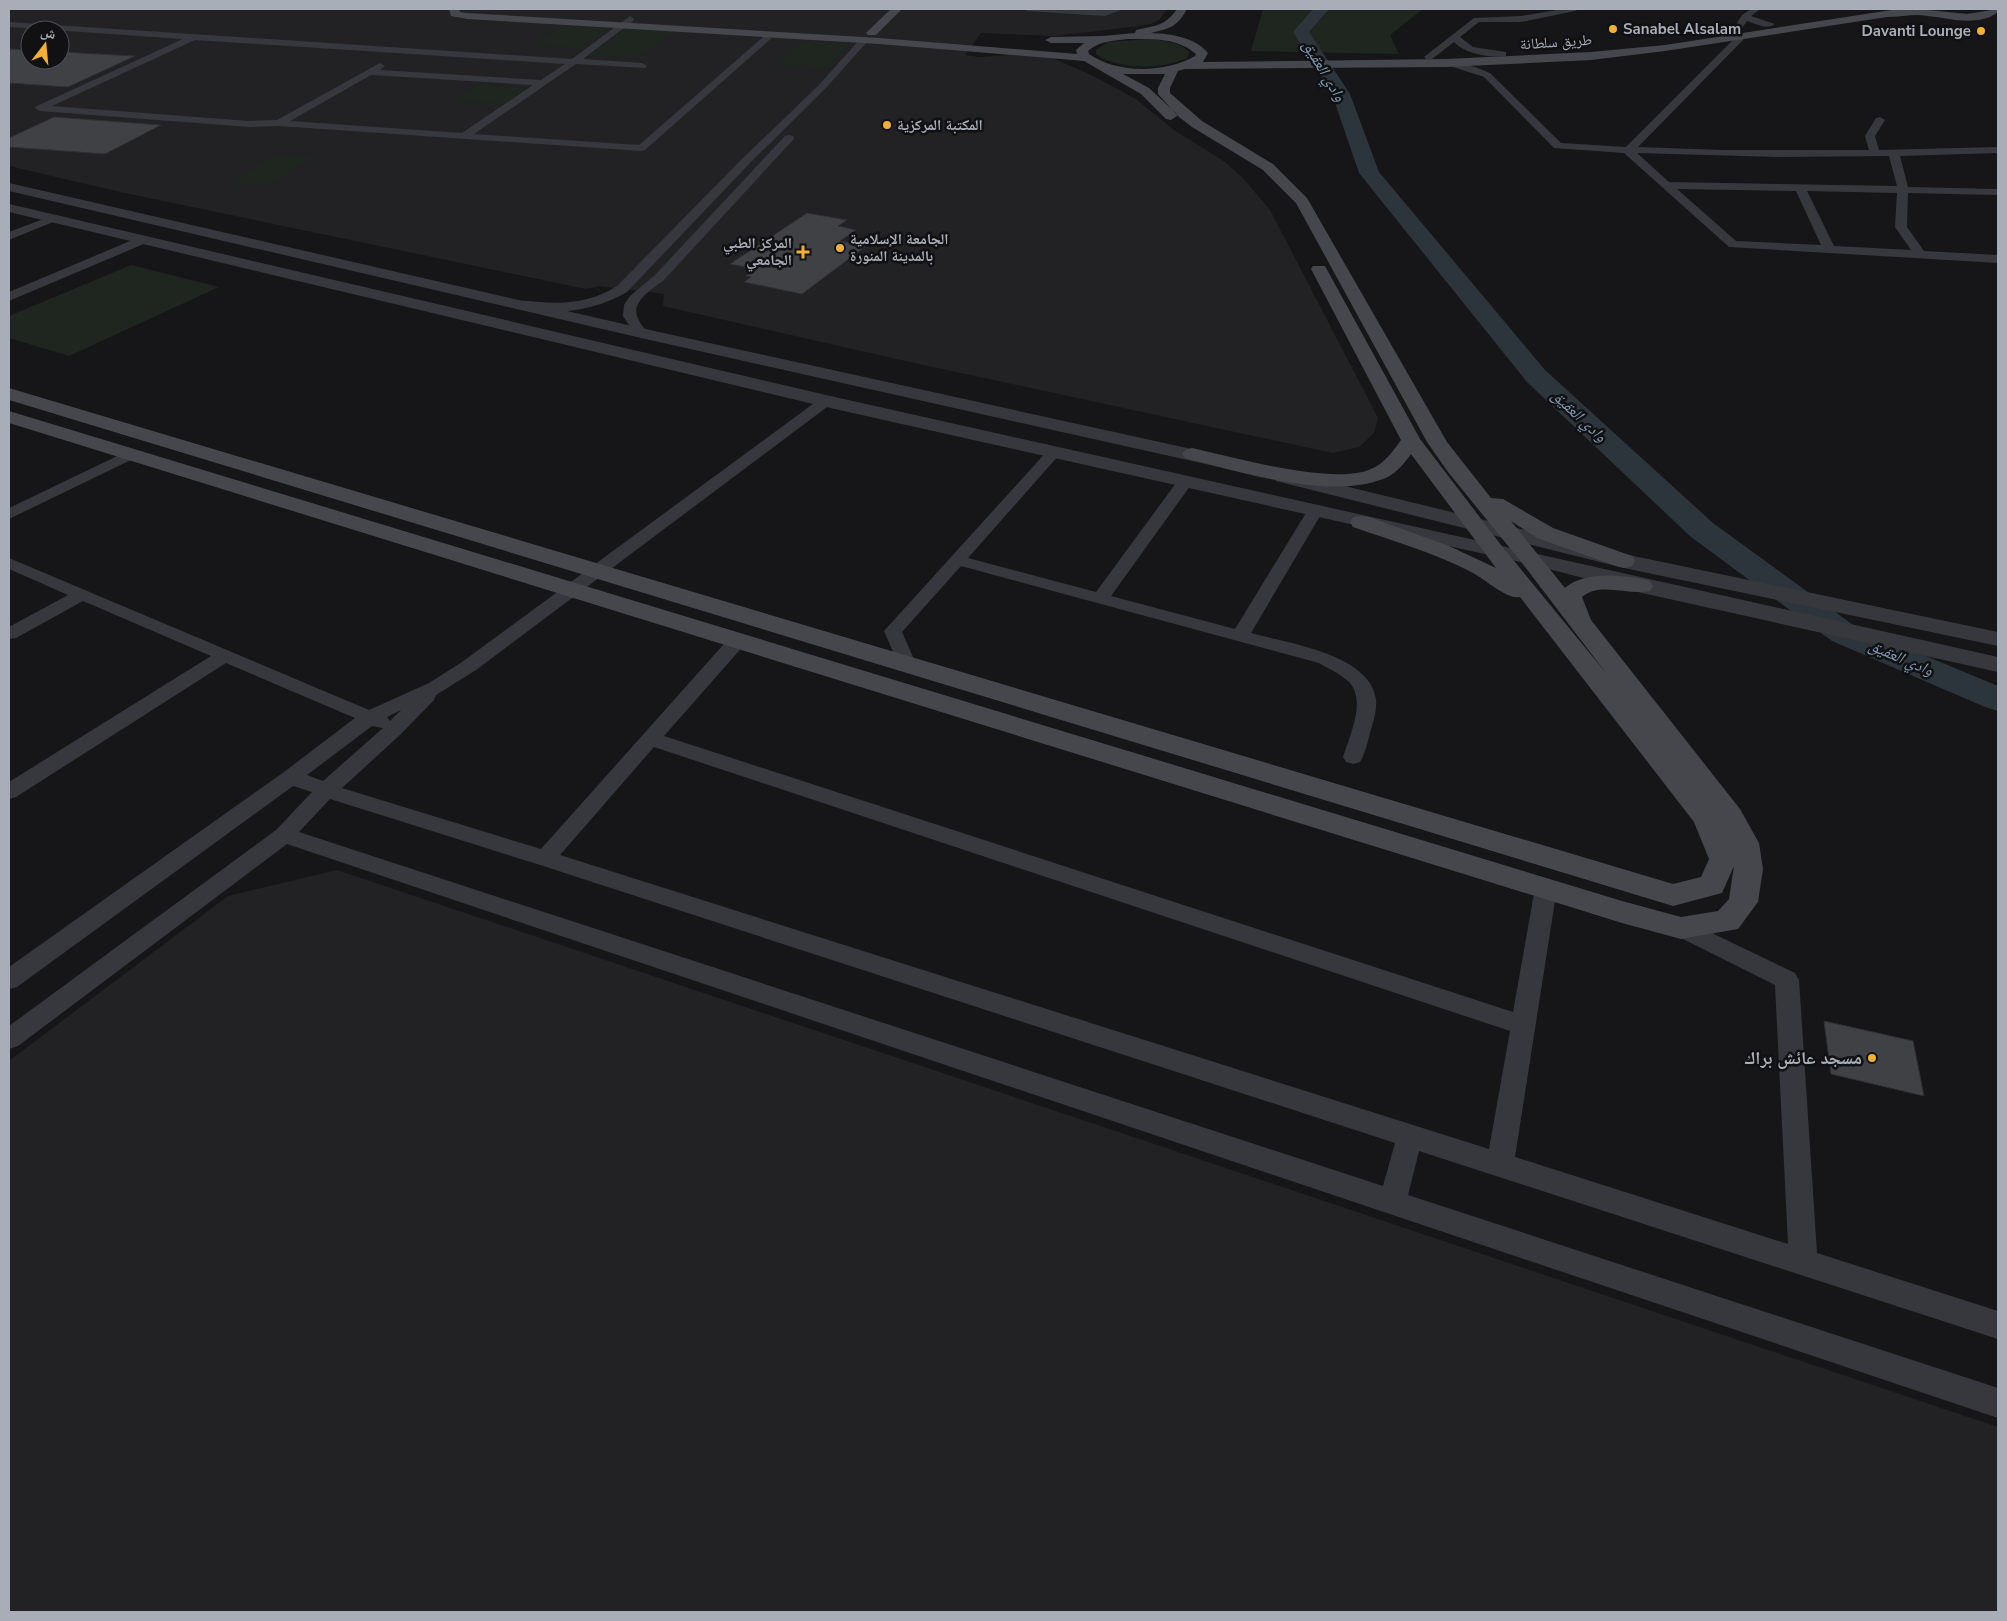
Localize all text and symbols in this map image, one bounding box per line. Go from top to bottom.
place label: Sanabel Alsalam [1623,19,1741,39]
north arrow [20,20,70,70]
place label: Davanti Lounge [1861,21,1971,41]
text: ش [39,22,58,44]
marker: Sanabel Alsalam [1607,23,1619,35]
marker: Davanti Lounge [1975,25,1987,37]
street label: طريق سلطانة [1519,29,1593,54]
water label: وادي العقيق [1296,36,1351,107]
place label: المكتبة المركزية [897,115,983,135]
marker: المكتبة المركزية [881,119,893,131]
place label: الجامعة الإسلامية بالمدينة المنورة [850,229,948,266]
place label: المركز الطبي الجامعي [723,233,792,272]
marker: الجامعة الإسلامية بالمدينة المنورة [834,242,846,254]
marker: المركز الطبي الجامعي [796,245,810,259]
water label: وادي العقيق [1546,385,1612,448]
water label: وادي العقيق [1865,635,1937,683]
place label: مسجد عائش براك [1744,1046,1862,1070]
marker: مسجد عائش براك [1866,1052,1878,1064]

